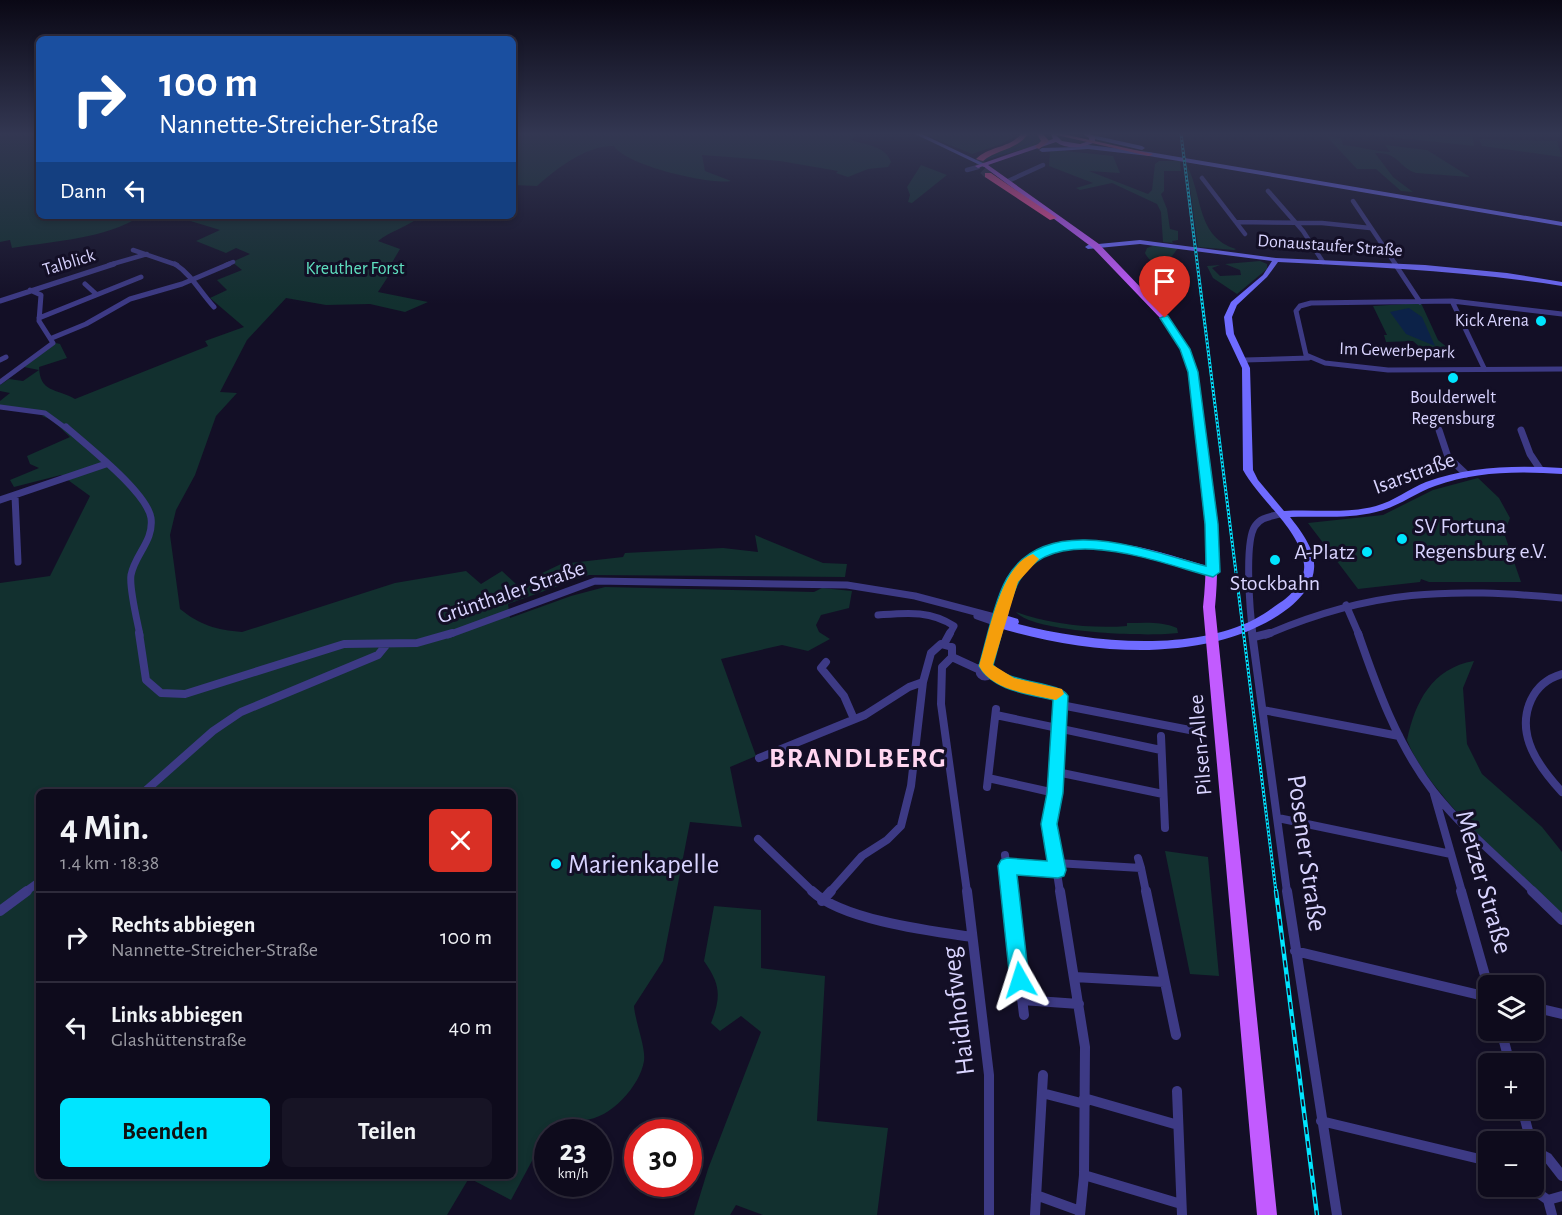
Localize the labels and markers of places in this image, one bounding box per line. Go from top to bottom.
pin [1139,256,1190,318]
place label: Kick Arena [1455,312,1529,330]
marker: Kick Arena [1534,314,1548,328]
marker: Boulderwelt Regensburg [1446,371,1460,385]
place label: Boulderwelt Regensburg [1410,389,1496,428]
place label: SV Fortuna Regensburg e.V. [1414,515,1547,562]
marker: SV Fortuna Regensburg e.V. [1395,532,1409,546]
place label: A-Platz [1294,541,1355,563]
marker: A-Platz [1360,545,1374,559]
marker: Stockbahn [1268,553,1282,567]
place label: Stockbahn [1230,572,1320,594]
place label: Marienkapelle [568,851,719,878]
marker: Marienkapelle [549,857,563,871]

